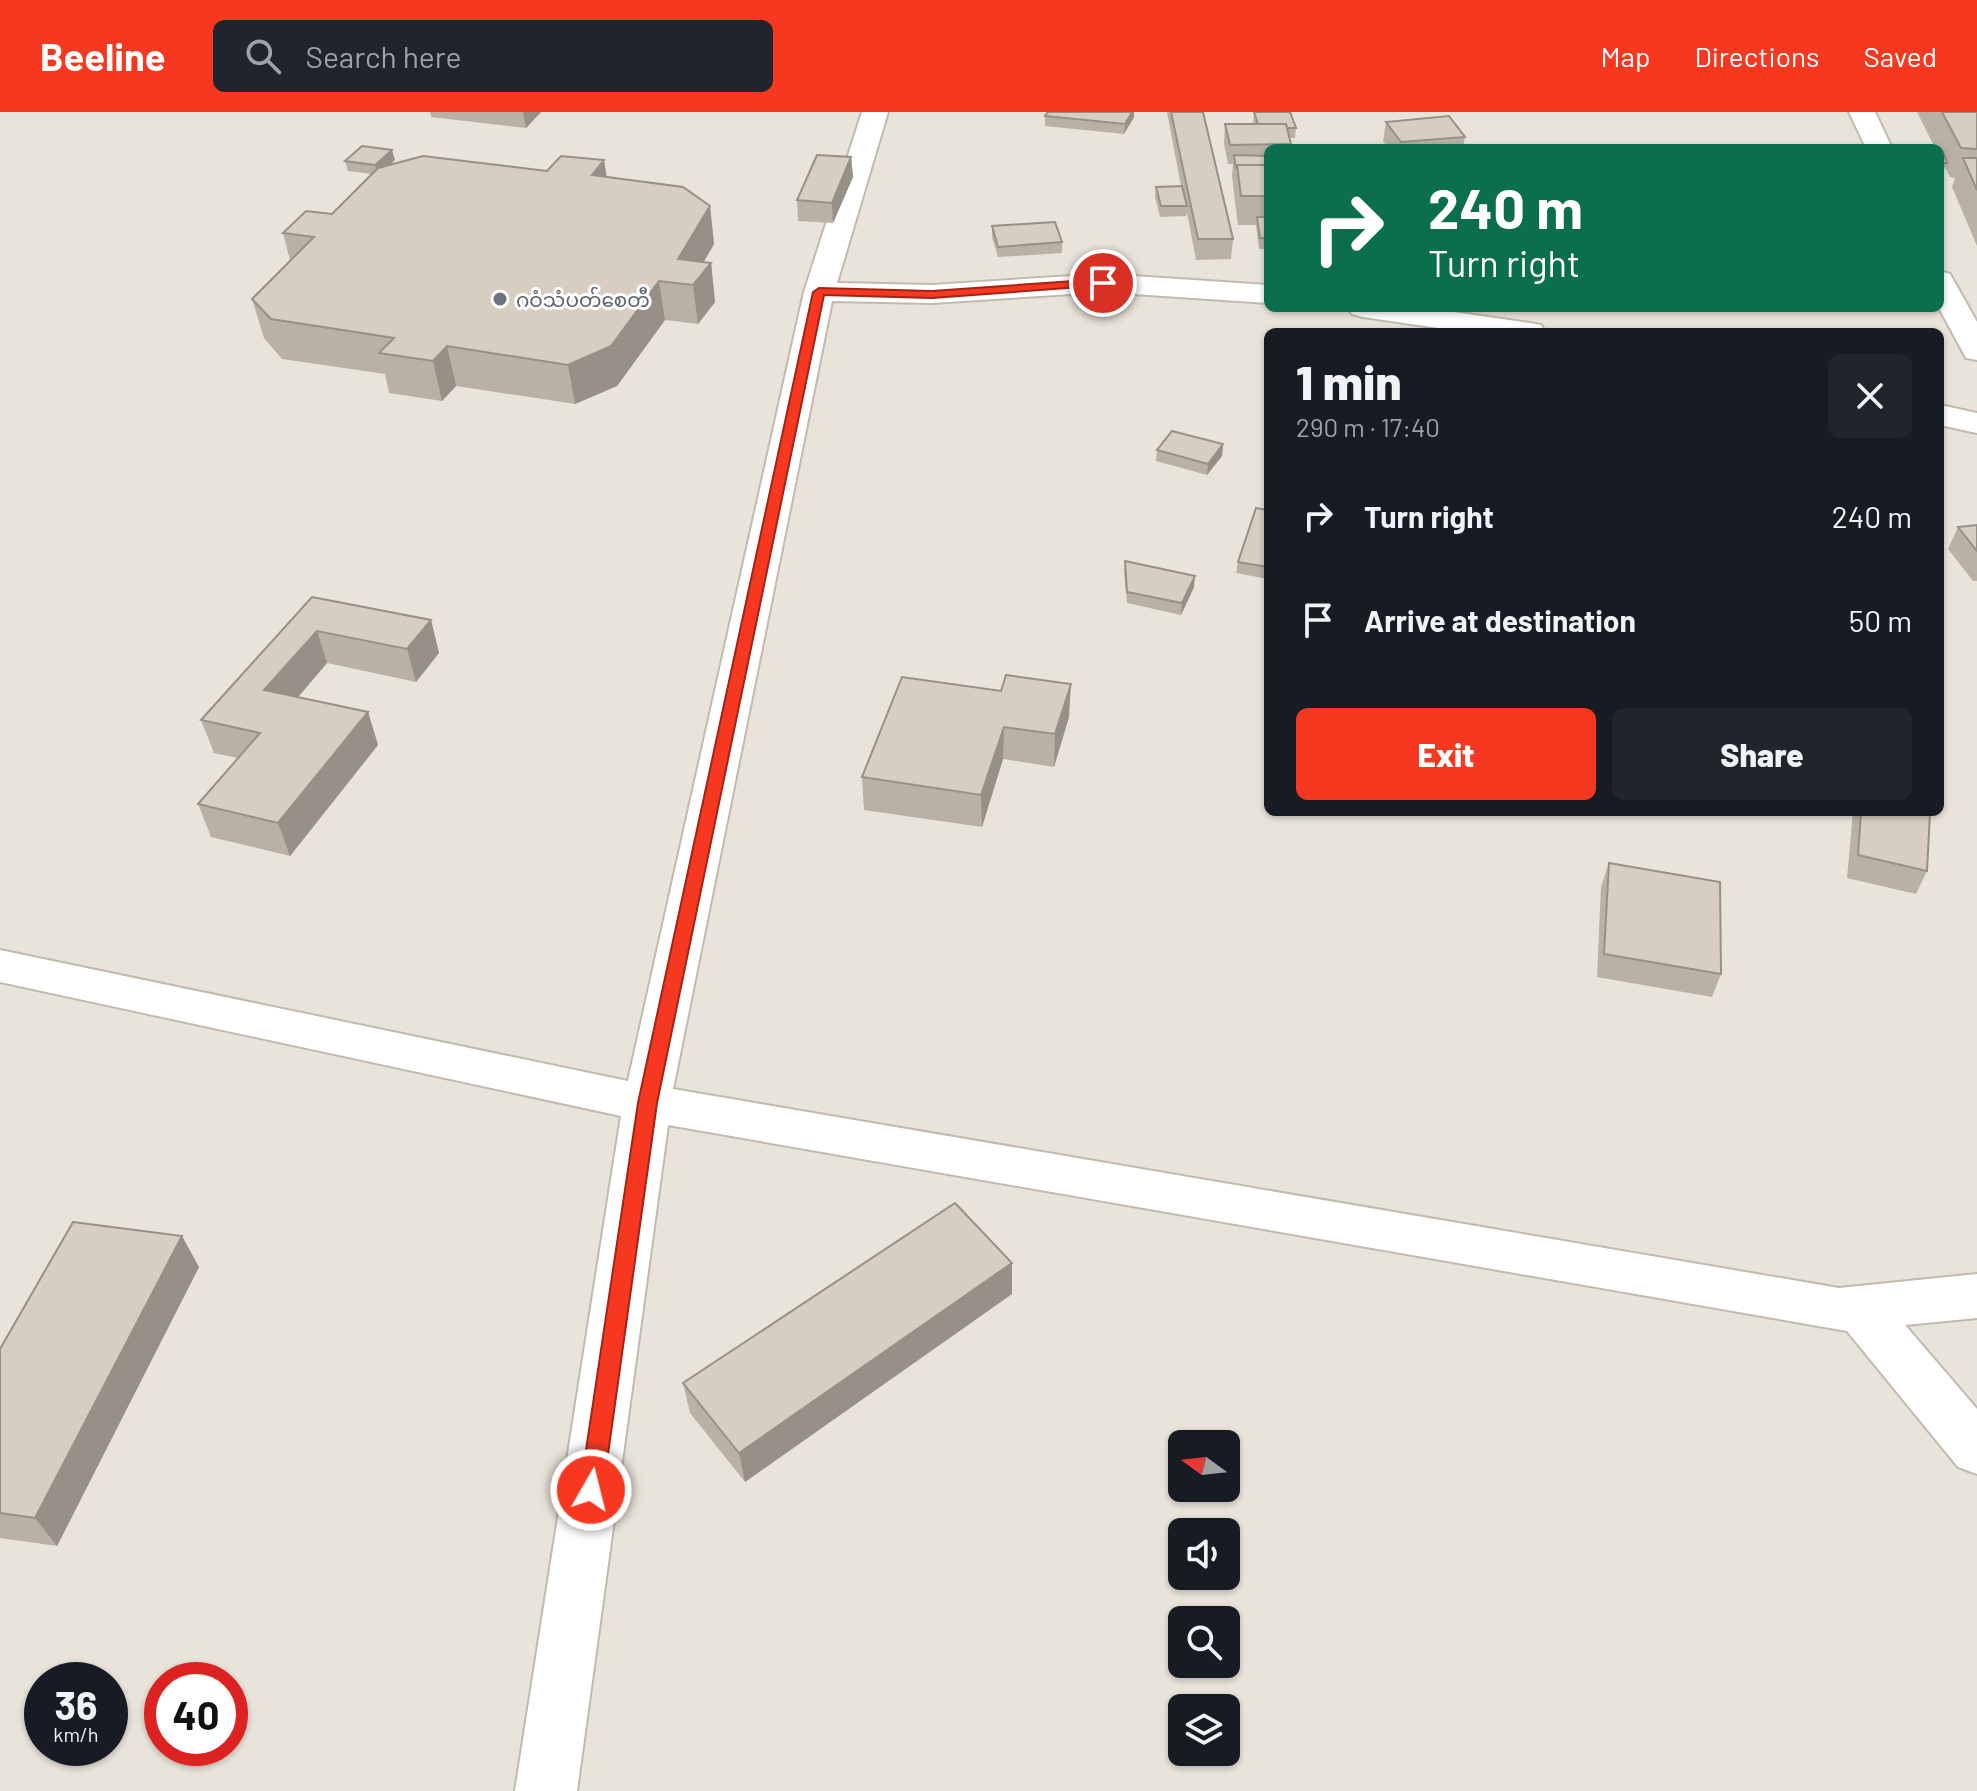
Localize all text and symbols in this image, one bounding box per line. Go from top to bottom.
search box [213,20,773,92]
text: Beeline [40,33,165,79]
icon: search [241,34,285,78]
text: Search here [305,38,461,74]
text: Map [1601,39,1650,73]
text: Directions [1694,39,1820,73]
text: Saved [1864,39,1937,73]
text: 240 m [1428,173,1583,240]
icon: right [1296,176,1400,280]
text: Turn right [1428,241,1580,284]
pin [1069,249,1137,317]
icon: arrive [1081,261,1125,305]
place label: ဂဝံသံပတ်စေတီ [516,286,650,311]
marker: ဂဝံသံပတ်စေတီ [491,290,509,308]
text: 1 min [1296,352,1402,410]
button: close [1828,354,1912,438]
text: 290 m · 17:40 [1296,411,1440,442]
icon: right [1296,494,1340,538]
text: Turn right [1364,498,1494,534]
text: 240 m [1832,498,1912,534]
icon: arrive [1296,598,1340,642]
text: Arrive at destination [1364,602,1636,638]
text: 50 m [1849,602,1912,638]
button: Exit [1296,708,1596,800]
button: Share [1612,708,1912,800]
north arrow [1168,1430,1240,1502]
map controls [1168,1430,1240,1766]
position arrow [549,1448,633,1532]
button: sound [1168,1518,1240,1590]
button: search [1168,1606,1240,1678]
speed limit sign: 40 [144,1662,248,1766]
text: 36 [54,1680,98,1728]
button: layers [1168,1694,1240,1766]
text: km/h [53,1722,99,1746]

